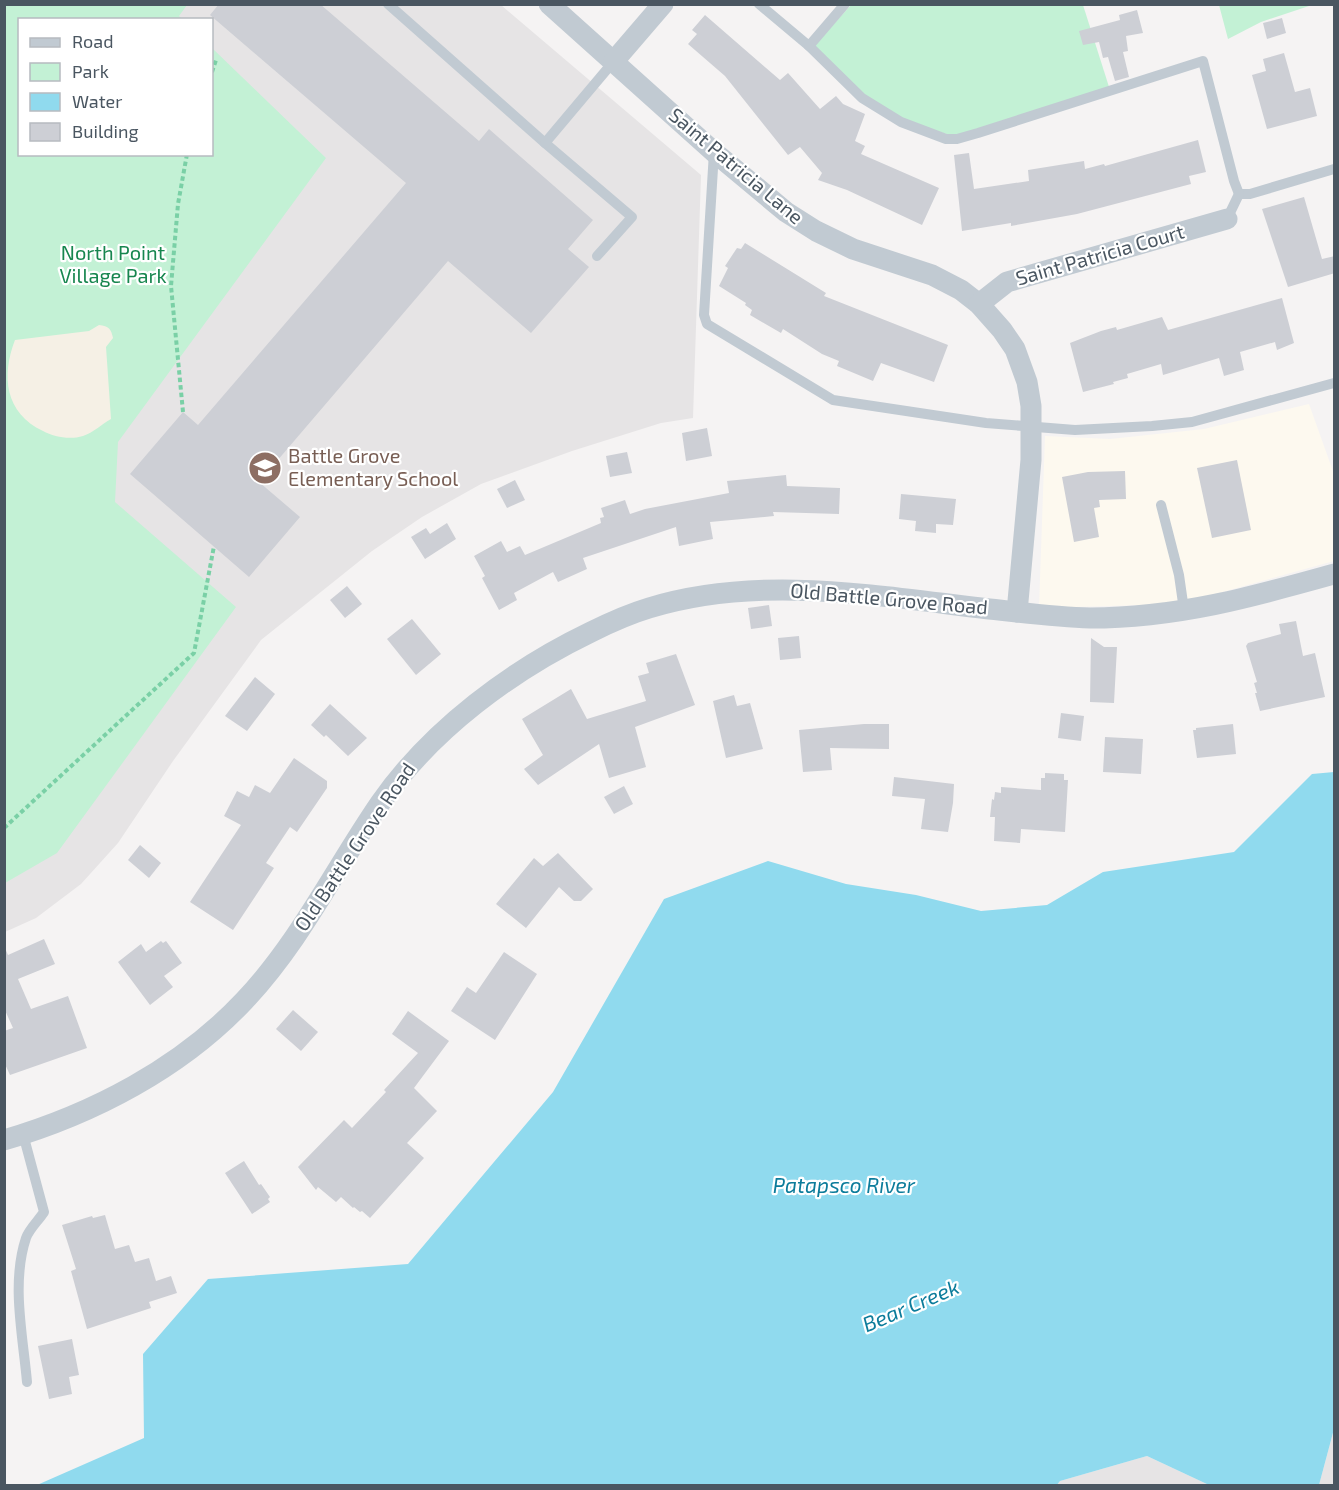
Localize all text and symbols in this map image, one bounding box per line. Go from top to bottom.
legend [18,18,213,156]
text: Road [72,30,113,52]
text: Park [72,60,109,82]
text: Water [72,90,122,112]
street label: Saint Patricia Lane [665,102,809,228]
text: Building [72,120,139,142]
street label: Saint Patricia Court [1013,218,1187,290]
park label: North Point Village Park [59,240,167,287]
place label: Battle Grove Elementary School [288,443,458,490]
school or university icon: Battle Grove Elementary School [247,450,283,486]
street label: Old Battle Grove Road [789,577,989,619]
street label: Old Battle Grove Road [289,758,420,935]
water label: Patapsco River [773,1172,916,1197]
water label: Bear Creek [858,1273,963,1336]

